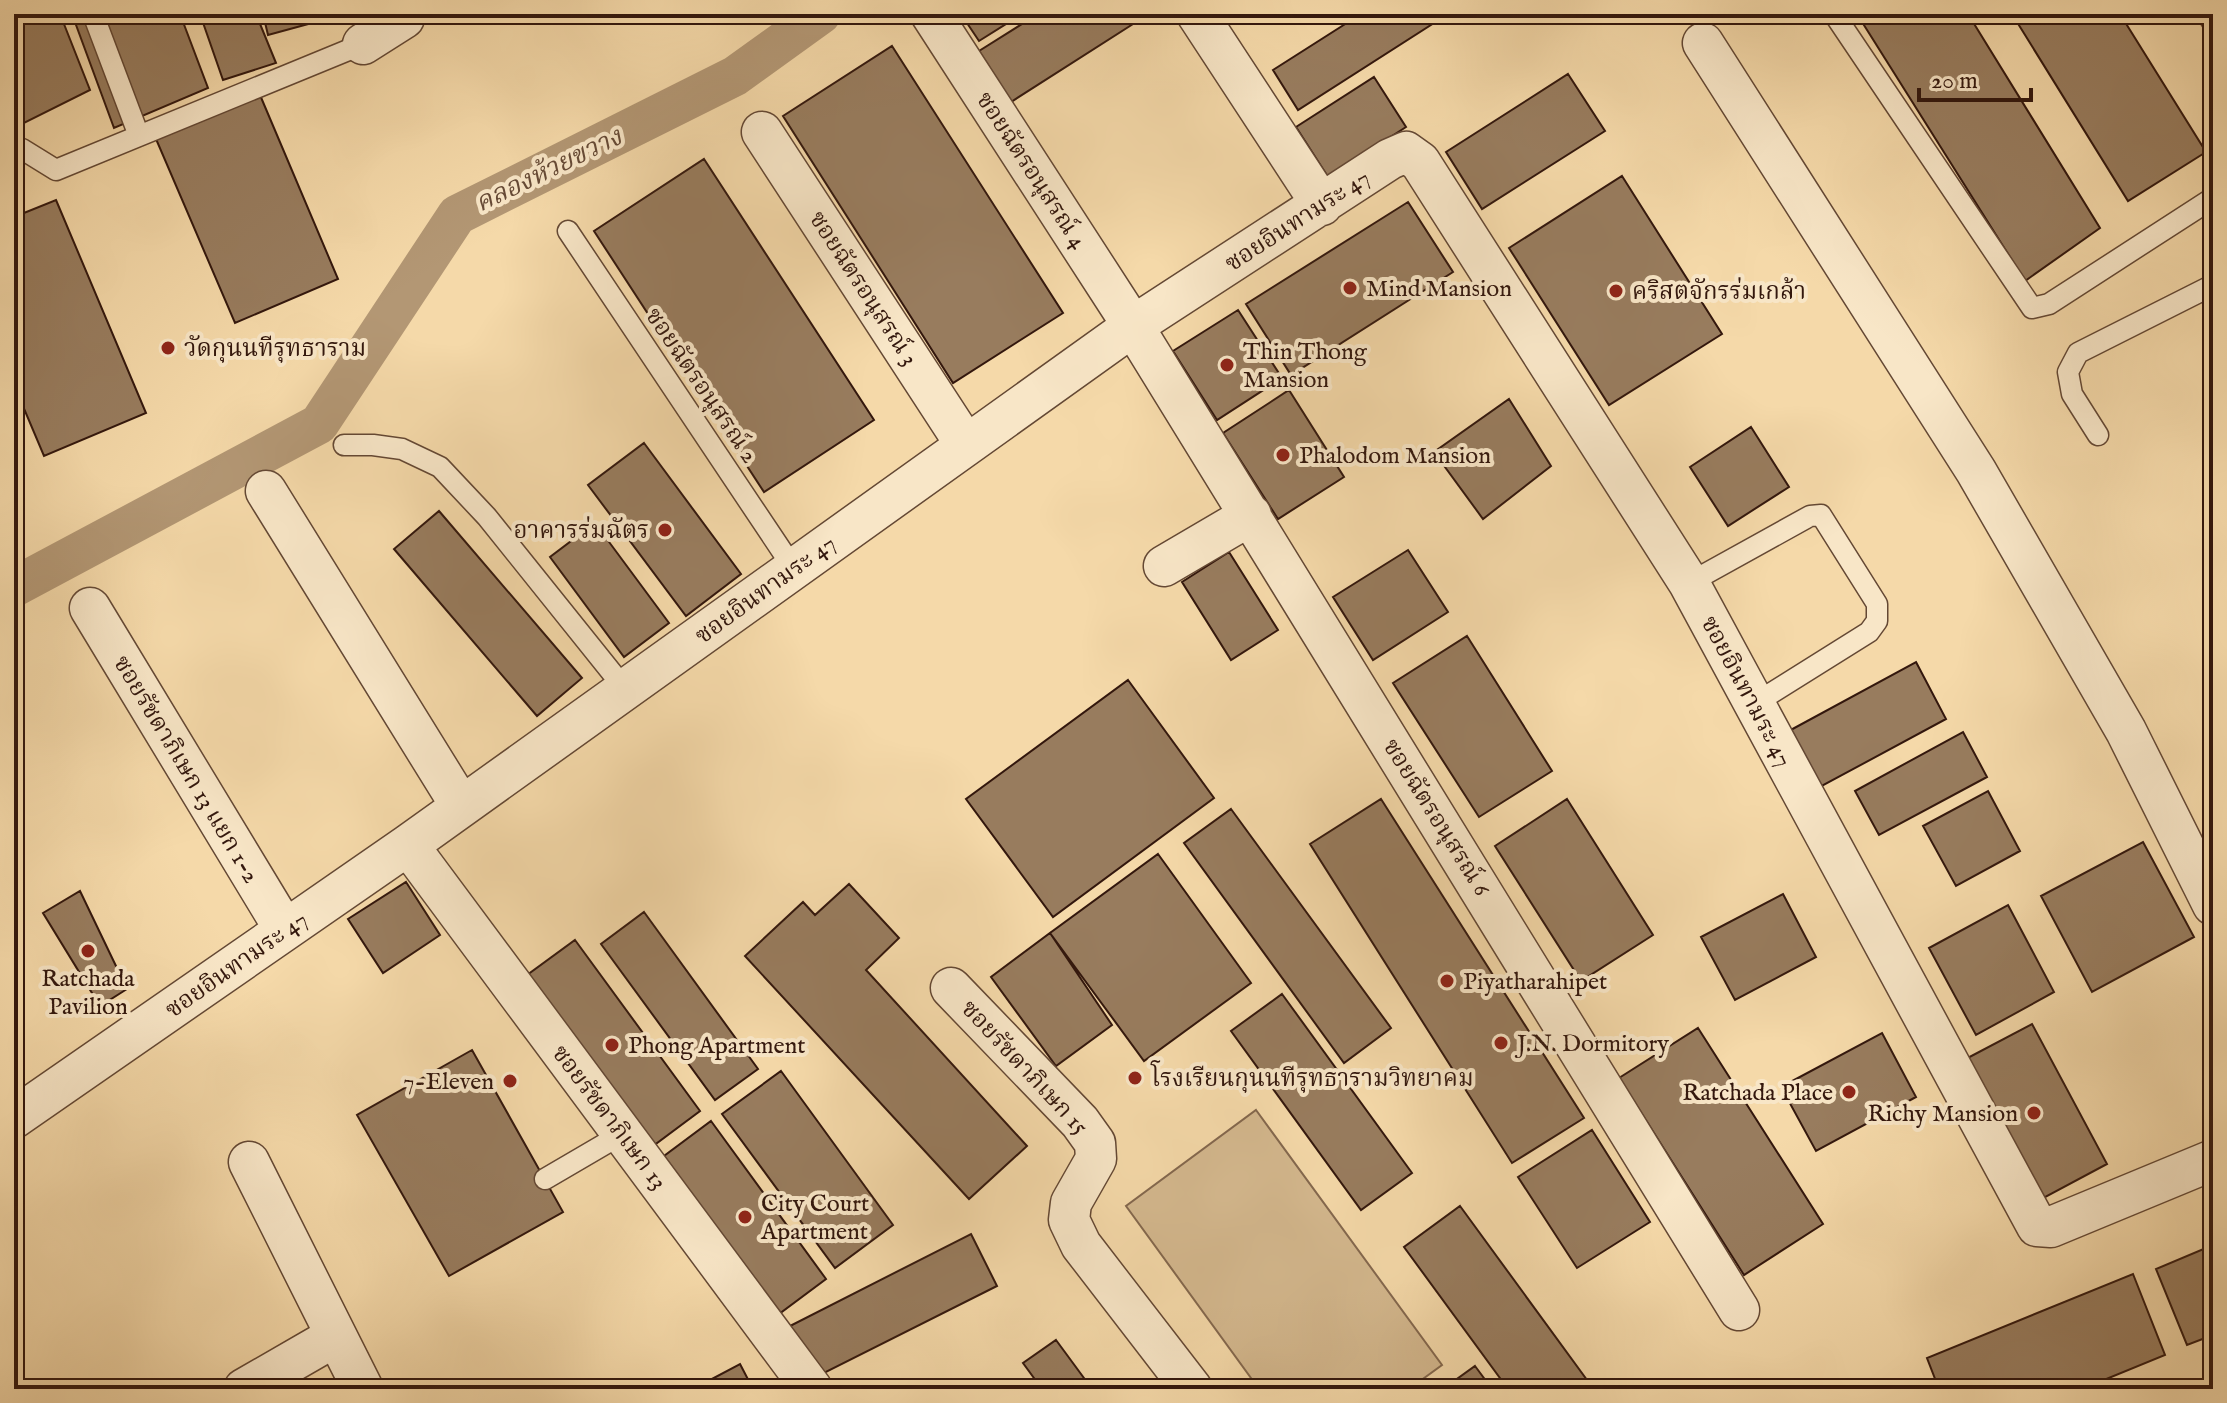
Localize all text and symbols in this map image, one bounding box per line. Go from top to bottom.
scale bar [1919,52,2031,102]
text: 20 m [1931,66,1978,97]
street label: ซอยฉัตรอนุสรณ์ 4 [968,85,1095,256]
water label: คลองห้วยขวาง [470,120,628,220]
street label: ซอยอินทามระ 47 [1219,163,1376,280]
street label: ซอยฉัตรอนุสรณ์ 3 [801,204,926,372]
place label: Mind Mansion [1366,274,1512,305]
place label: คริสตจักรร่มเกล้า [1632,277,1806,308]
marker: Mind Mansion [1341,279,1359,297]
marker: คริสตจักรร่มเกล้า [1607,282,1625,300]
street label: ซอยฉัตรอนุสรณ์ 2 [637,301,766,470]
place label: วัดกุนนทีรุทธาราม [184,334,366,365]
place label: Thin Thong Mansion [1243,337,1368,396]
marker: วัดกุนนทีรุทธาราม [159,339,177,357]
marker: Thin Thong Mansion [1218,356,1236,374]
place label: Phalodom Mansion [1299,441,1491,472]
marker: Phalodom Mansion [1274,446,1292,464]
place label: อาคารร่มฉัตร [514,516,649,547]
marker: อาคารร่มฉัตร [656,521,674,539]
street label: ซอยอินทามระ 47 [689,529,842,652]
street label: ซอยอินทามระ 47 [1693,611,1799,773]
street label: ซอยรัชดาภิเษก 13 แยก 1-2 [105,650,266,889]
street label: ซอยฉัตรอนุสรณ์ 6 [1375,732,1499,903]
street label: ซอยอินทามระ 47 [160,905,314,1026]
marker: Ratchada Pavilion [79,942,97,960]
place label: Ratchada Pavilion [41,964,135,1023]
place label: Piyatharahipet [1463,967,1607,998]
marker: Piyatharahipet [1438,972,1456,990]
street label: ซอยรัชดาภิเษก 15 [953,994,1095,1142]
place label: J.N. Dormitory [1514,1029,1669,1060]
place label: Phong Apartment [628,1031,806,1062]
marker: J.N. Dormitory [1492,1034,1510,1052]
marker: Phong Apartment [603,1036,621,1054]
street label: ซอยรัชดาภิเษก 13 [544,1039,673,1197]
place label: โรงเรียนกุนนทีรุทธารามวิทยาคม [1150,1060,1474,1095]
place label: 7-Eleven [403,1067,494,1098]
marker: โรงเรียนกุนนทีรุทธารามวิทยาคม [1126,1069,1144,1087]
marker: 7-Eleven [501,1072,519,1090]
place label: Ratchada Place [1682,1078,1833,1109]
marker: Ratchada Place [1840,1083,1858,1101]
place label: Richy Mansion [1868,1099,2018,1130]
marker: Richy Mansion [2025,1104,2043,1122]
place label: City Court Apartment [760,1189,869,1248]
marker: City Court Apartment [736,1208,754,1226]

